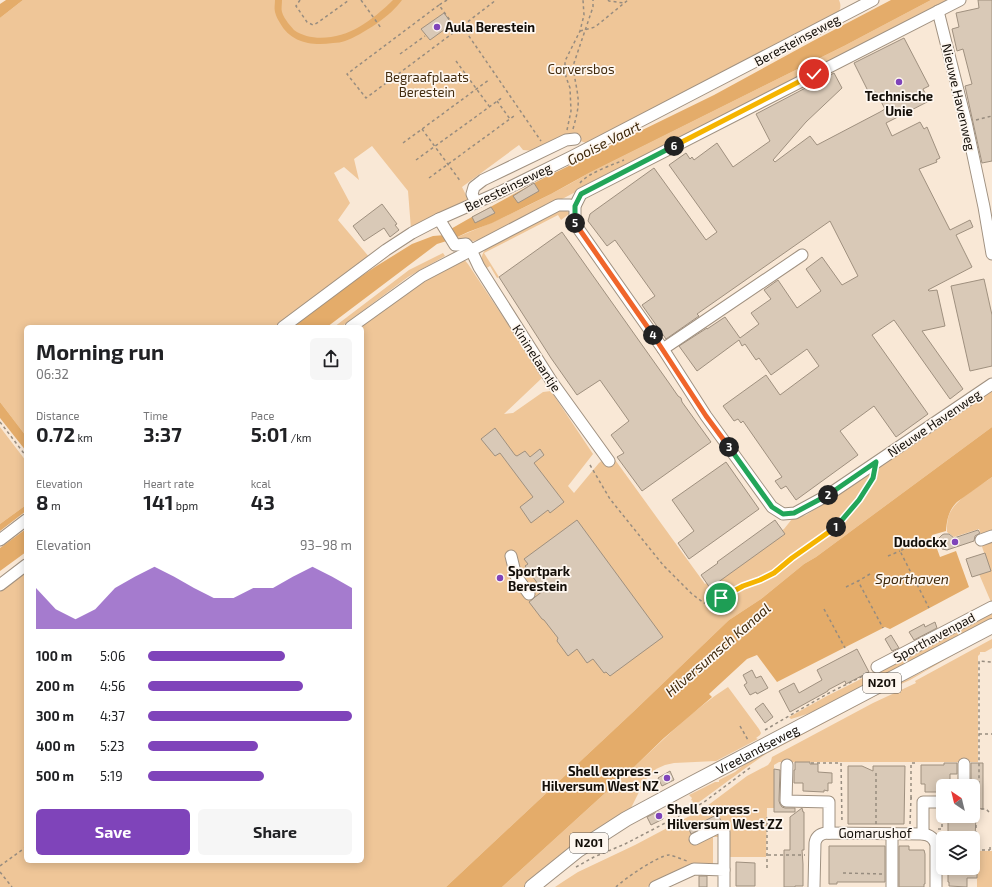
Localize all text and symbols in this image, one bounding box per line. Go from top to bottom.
street label: Beresteinseweg [751,11,843,69]
place label: Aula Berestein [445,19,535,35]
marker: Aula Berestein [432,22,442,32]
street label: Nieuwe Havenweg [939,42,979,152]
pin [797,57,831,91]
park label: Corversbos [547,61,615,77]
icon: check [803,63,825,85]
park label: Begraafplaats Berestein [385,69,469,100]
marker: Technische Unie [894,77,904,87]
place label: Technische Unie [865,88,933,119]
water label: Gooise Vaart [564,116,644,168]
pin: 6 [664,136,684,156]
text: 6 [671,139,677,152]
street label: Beresteinseweg [462,159,554,215]
pin: 5 [565,213,585,233]
text: 5 [572,216,578,229]
street label: Kininelaantje [509,321,565,395]
pin: 4 [643,325,663,345]
text: 4 [649,328,657,341]
text: Morning run [36,338,164,364]
button: share [310,338,352,380]
text: 06:32 [36,366,69,382]
street label: Nieuwe Havenweg [884,386,984,460]
text: Distance [36,409,79,422]
text: Time [143,409,168,422]
text: Pace [251,409,274,422]
text: 0.72 [36,422,75,446]
text: 3:37 [143,422,182,446]
text: 5:01 [251,422,288,446]
text: km [75,431,93,444]
text: /km [288,431,311,444]
pin: 3 [719,437,739,457]
text: 3 [726,440,732,453]
text: Elevation [36,477,83,490]
text: Heart rate [143,477,194,490]
text: kcal [251,477,271,490]
pin: 2 [818,485,838,505]
text: 2 [825,488,831,501]
text: 8 [36,490,48,514]
text: 141 [143,490,173,514]
text: 43 [251,490,275,514]
text: m [48,499,61,512]
text: bpm [173,499,198,512]
pin: 1 [826,517,846,537]
text: 1 [834,520,838,533]
place label: Dudockx [894,534,948,550]
text: Elevation [36,537,91,553]
text: 93–98 m [300,537,352,553]
marker: Dudockx [950,537,960,547]
place label: Sportpark Berestein [508,563,571,594]
water label: Sporthaven [875,570,949,587]
marker: Sportpark Berestein [495,573,505,583]
pin [704,581,738,615]
icon: arrive [710,587,732,609]
water label: Hilversumsch Kanaal [662,599,774,700]
street label: Sporthavenpad [890,609,978,665]
text: 100 m [36,648,72,664]
text: 5:06 [100,648,125,664]
road number: N201 [863,673,901,693]
text: 200 m [36,678,74,694]
text: 4:56 [100,678,125,694]
text: 300 m [36,708,74,724]
text: 4:37 [100,708,125,724]
street label: Vreelandseweg [713,721,801,777]
text: 400 m [36,738,75,754]
text: 5:23 [100,738,125,754]
place label: Shell express - Hilversum West NZ [542,763,659,794]
text: 500 m [36,768,74,784]
text: 5:19 [100,768,123,784]
marker: Shell express - Hilversum West NZ [662,773,672,783]
north arrow [936,779,980,823]
map controls [936,779,980,875]
place label: Shell express - Hilversum West ZZ [667,801,783,832]
button: Save [36,809,190,855]
button: Share [198,809,352,855]
marker: Shell express - Hilversum West ZZ [654,811,664,821]
street label: Gomarushof [838,825,913,841]
button: layers [936,831,980,875]
road number: N201 [570,833,608,853]

